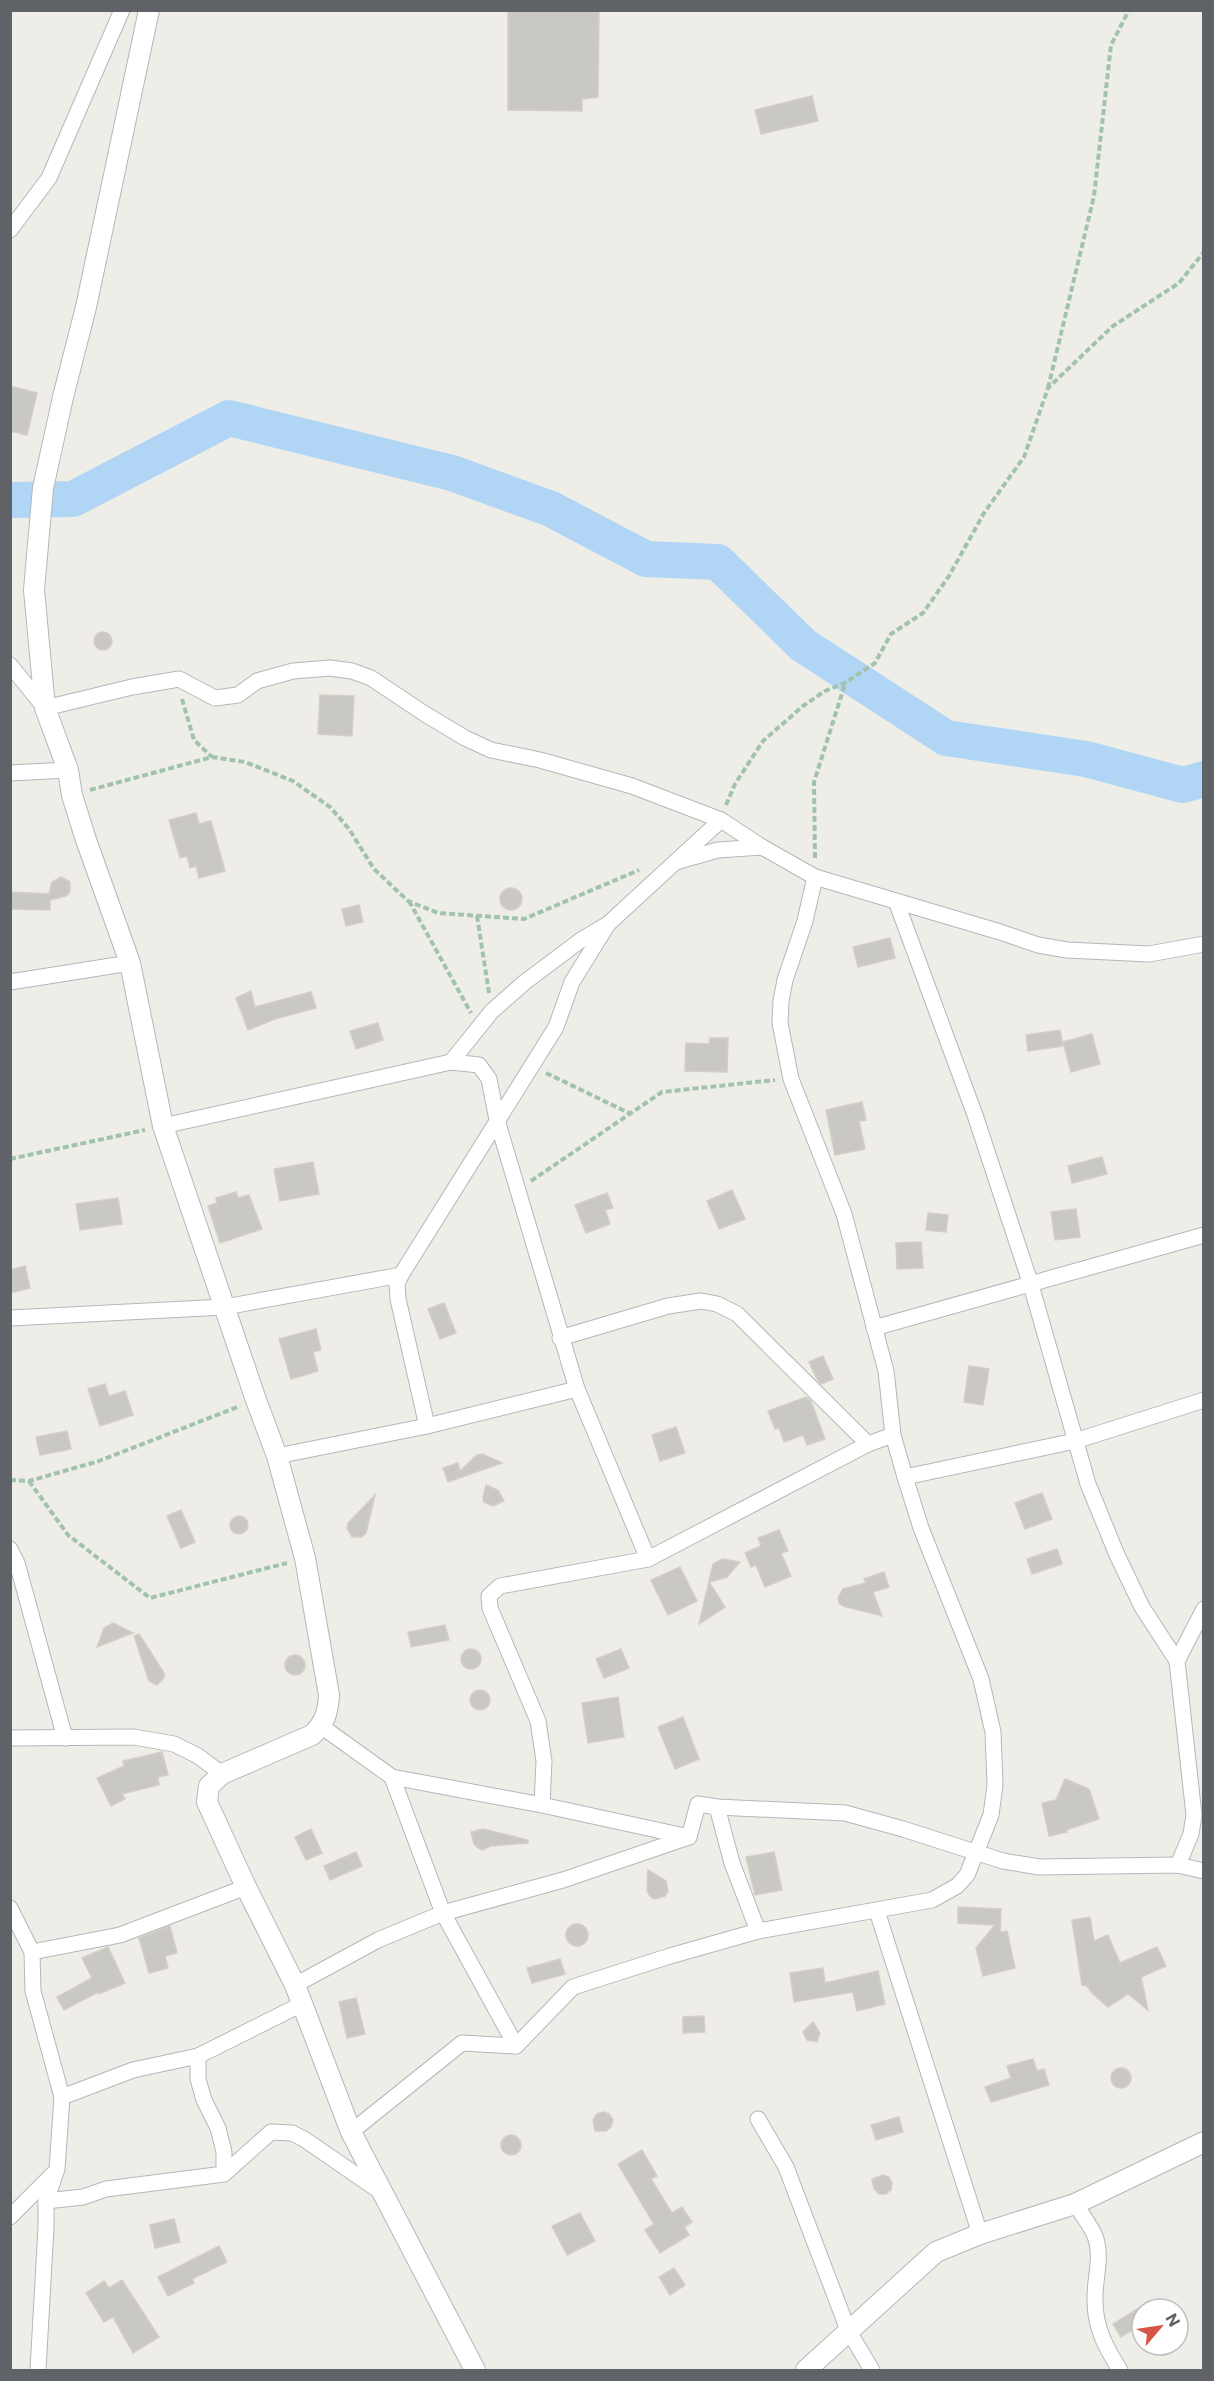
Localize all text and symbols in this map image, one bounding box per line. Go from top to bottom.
north arrow [1130,2297,1190,2357]
text: N [1162,2310,1185,2329]

